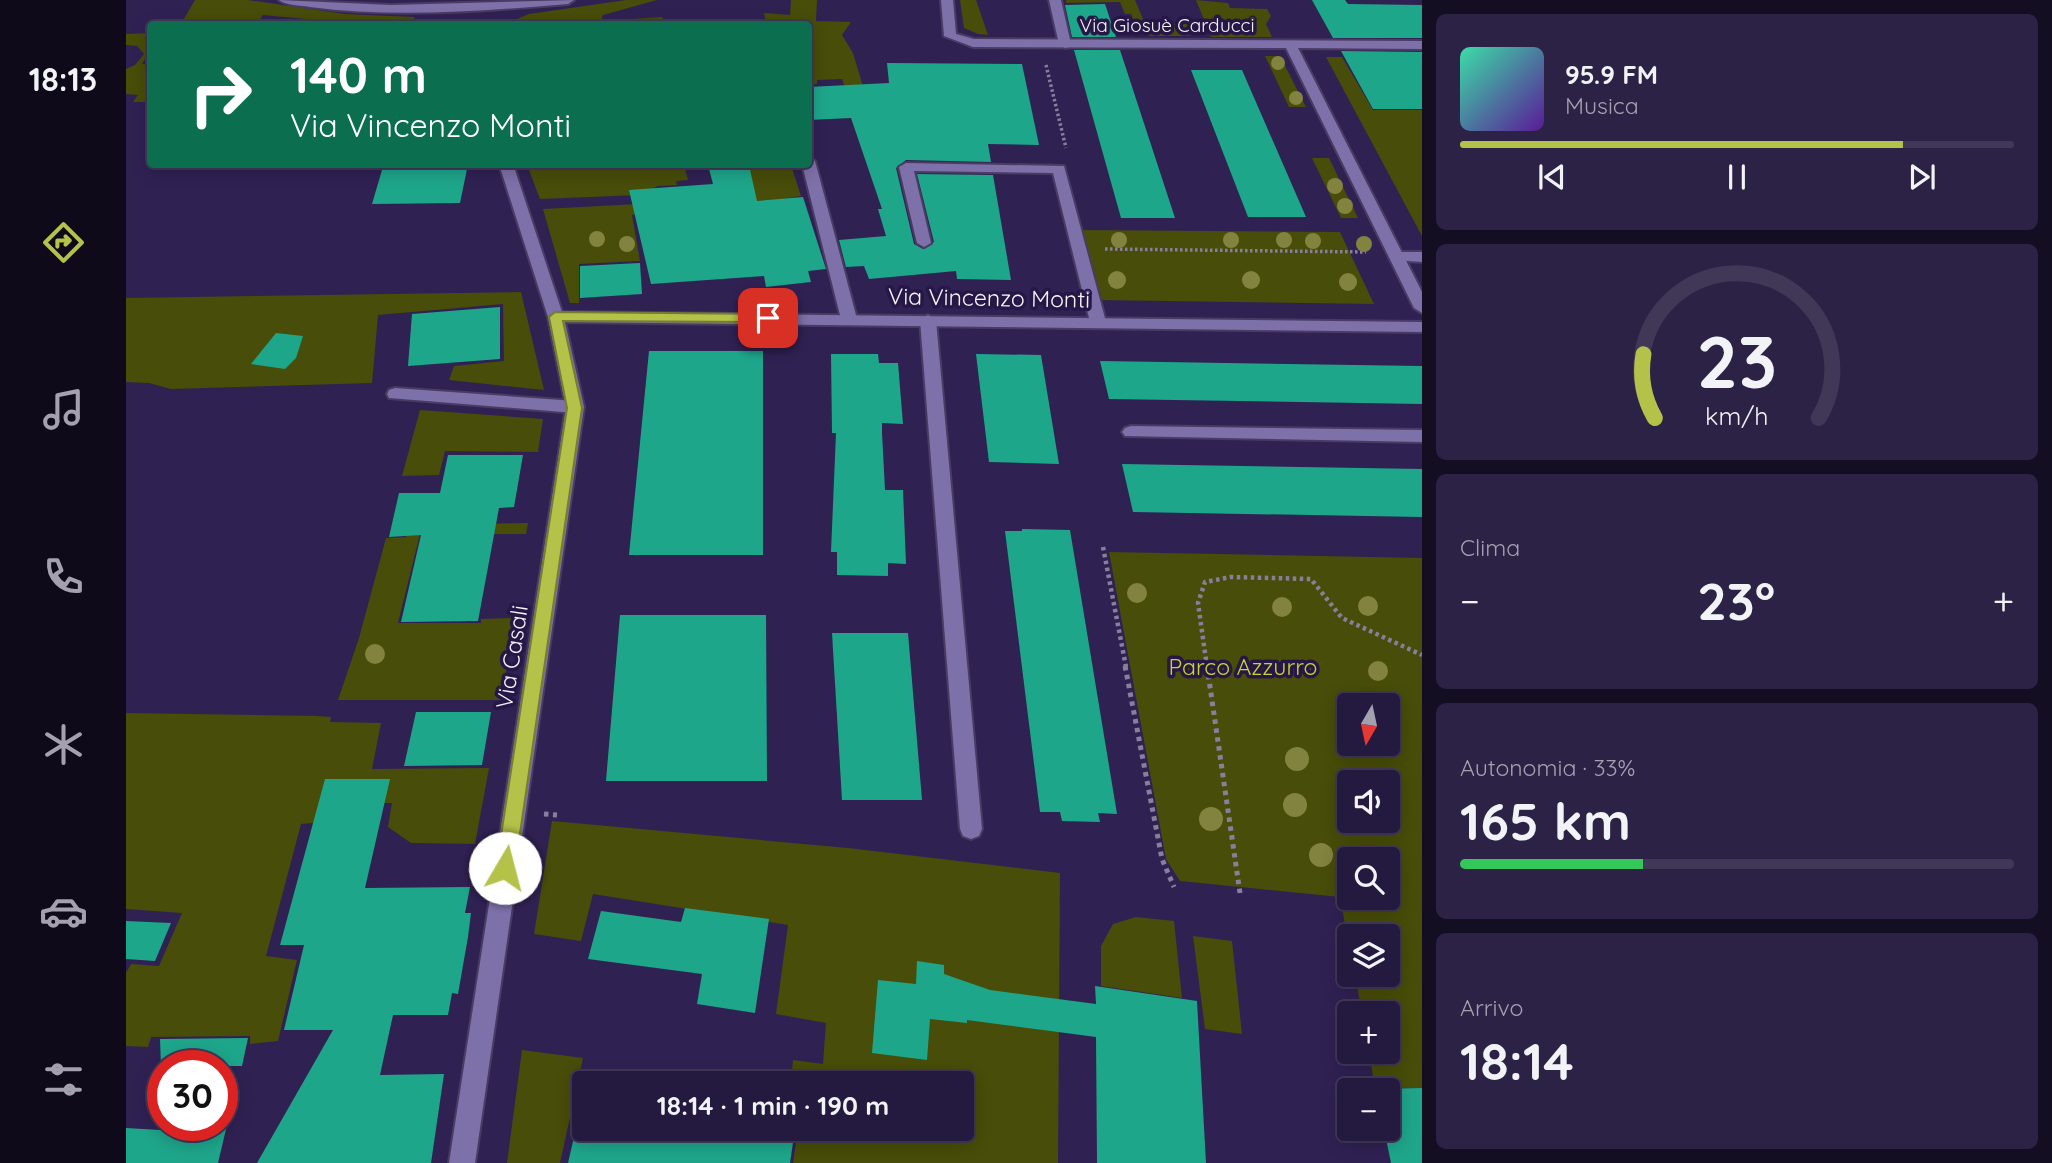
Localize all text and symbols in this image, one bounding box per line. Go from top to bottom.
street label: Via Giosuè Carducci [1080,13,1255,37]
text: 140 m [290,44,427,105]
icon: right [175,49,266,140]
text: 95.9 FM [1565,58,1658,91]
text: 18:13 [29,59,97,99]
text: Musica [1565,91,1639,120]
text: Via Vincenzo Monti [290,105,571,145]
icon: previous [1533,158,1571,196]
icon: pause [1718,158,1756,196]
icon: next [1903,158,1941,196]
icon: directions [39,218,88,267]
street label: Via Vincenzo Monti [888,281,1090,314]
pin [738,288,798,348]
icon: arrive [749,299,787,337]
text: 23 [1697,315,1777,406]
icon: music [39,385,88,434]
text: km/h [1705,399,1769,430]
text: Clima [1460,533,1520,562]
icon: phone [39,552,88,601]
text: 23° [1697,568,1775,633]
text: − [1460,577,1480,625]
text: + [1993,577,2014,625]
street label: Via Casali [489,603,534,711]
park label: Parco Azzurro [1168,652,1318,681]
north arrow [1337,693,1400,756]
map controls [1337,693,1400,1141]
icon: climate [39,720,88,769]
text: Autonomia · 33% [1460,753,1635,782]
button: sound [1337,770,1400,833]
text: 165 km [1460,788,1631,853]
position arrow [468,831,542,905]
button: search [1337,847,1400,910]
icon: car [39,887,88,936]
button: layers [1337,924,1400,987]
text: Arrivo [1460,993,1523,1022]
button: + [1337,1001,1400,1064]
text: 18:14 [1460,1028,1574,1093]
speed limit sign: 30 [147,1050,238,1141]
icon: filters [39,1055,88,1104]
button: − [1337,1078,1400,1141]
text: 18:14 · 1 min · 190 m [657,1089,889,1122]

